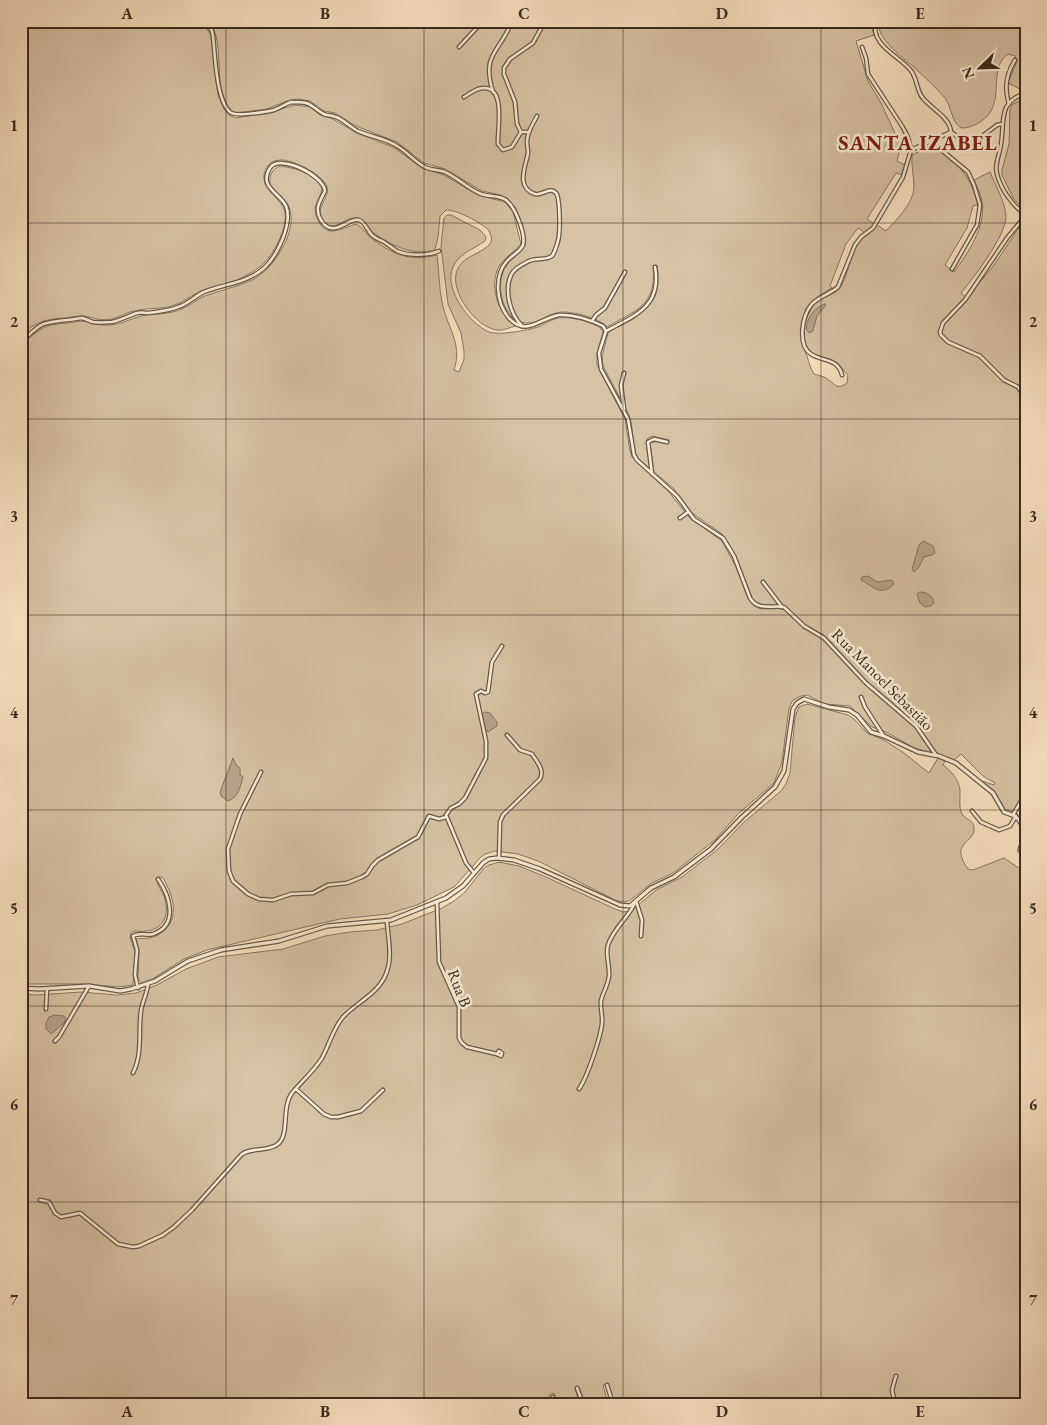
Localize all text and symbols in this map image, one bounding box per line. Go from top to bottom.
text: A [120,3,133,24]
text: B [320,3,330,24]
text: C [518,3,530,24]
text: D [716,3,728,24]
text: E [915,3,925,24]
north arrow [954,42,1004,92]
text: N [957,64,979,82]
text: 1 [10,115,18,136]
text: 1 [1029,115,1037,136]
district label: SANTA IZABEL [838,129,998,156]
text: 2 [10,311,19,332]
text: 2 [1029,311,1038,332]
text: 3 [10,506,18,527]
text: 3 [1029,506,1037,527]
street label: Rua Manoel Sebastião [827,624,938,735]
text: 4 [10,702,19,723]
text: 4 [1029,702,1038,723]
text: 5 [10,898,18,919]
text: 5 [1029,898,1037,919]
street label: Rua B [443,966,476,1010]
text: 6 [10,1094,19,1115]
text: 6 [1029,1094,1038,1115]
text: 7 [10,1289,19,1310]
text: 7 [1029,1289,1038,1310]
text: A [120,1401,133,1422]
text: B [320,1401,330,1422]
text: C [518,1401,530,1422]
text: D [716,1401,728,1422]
text: E [915,1401,925,1422]

